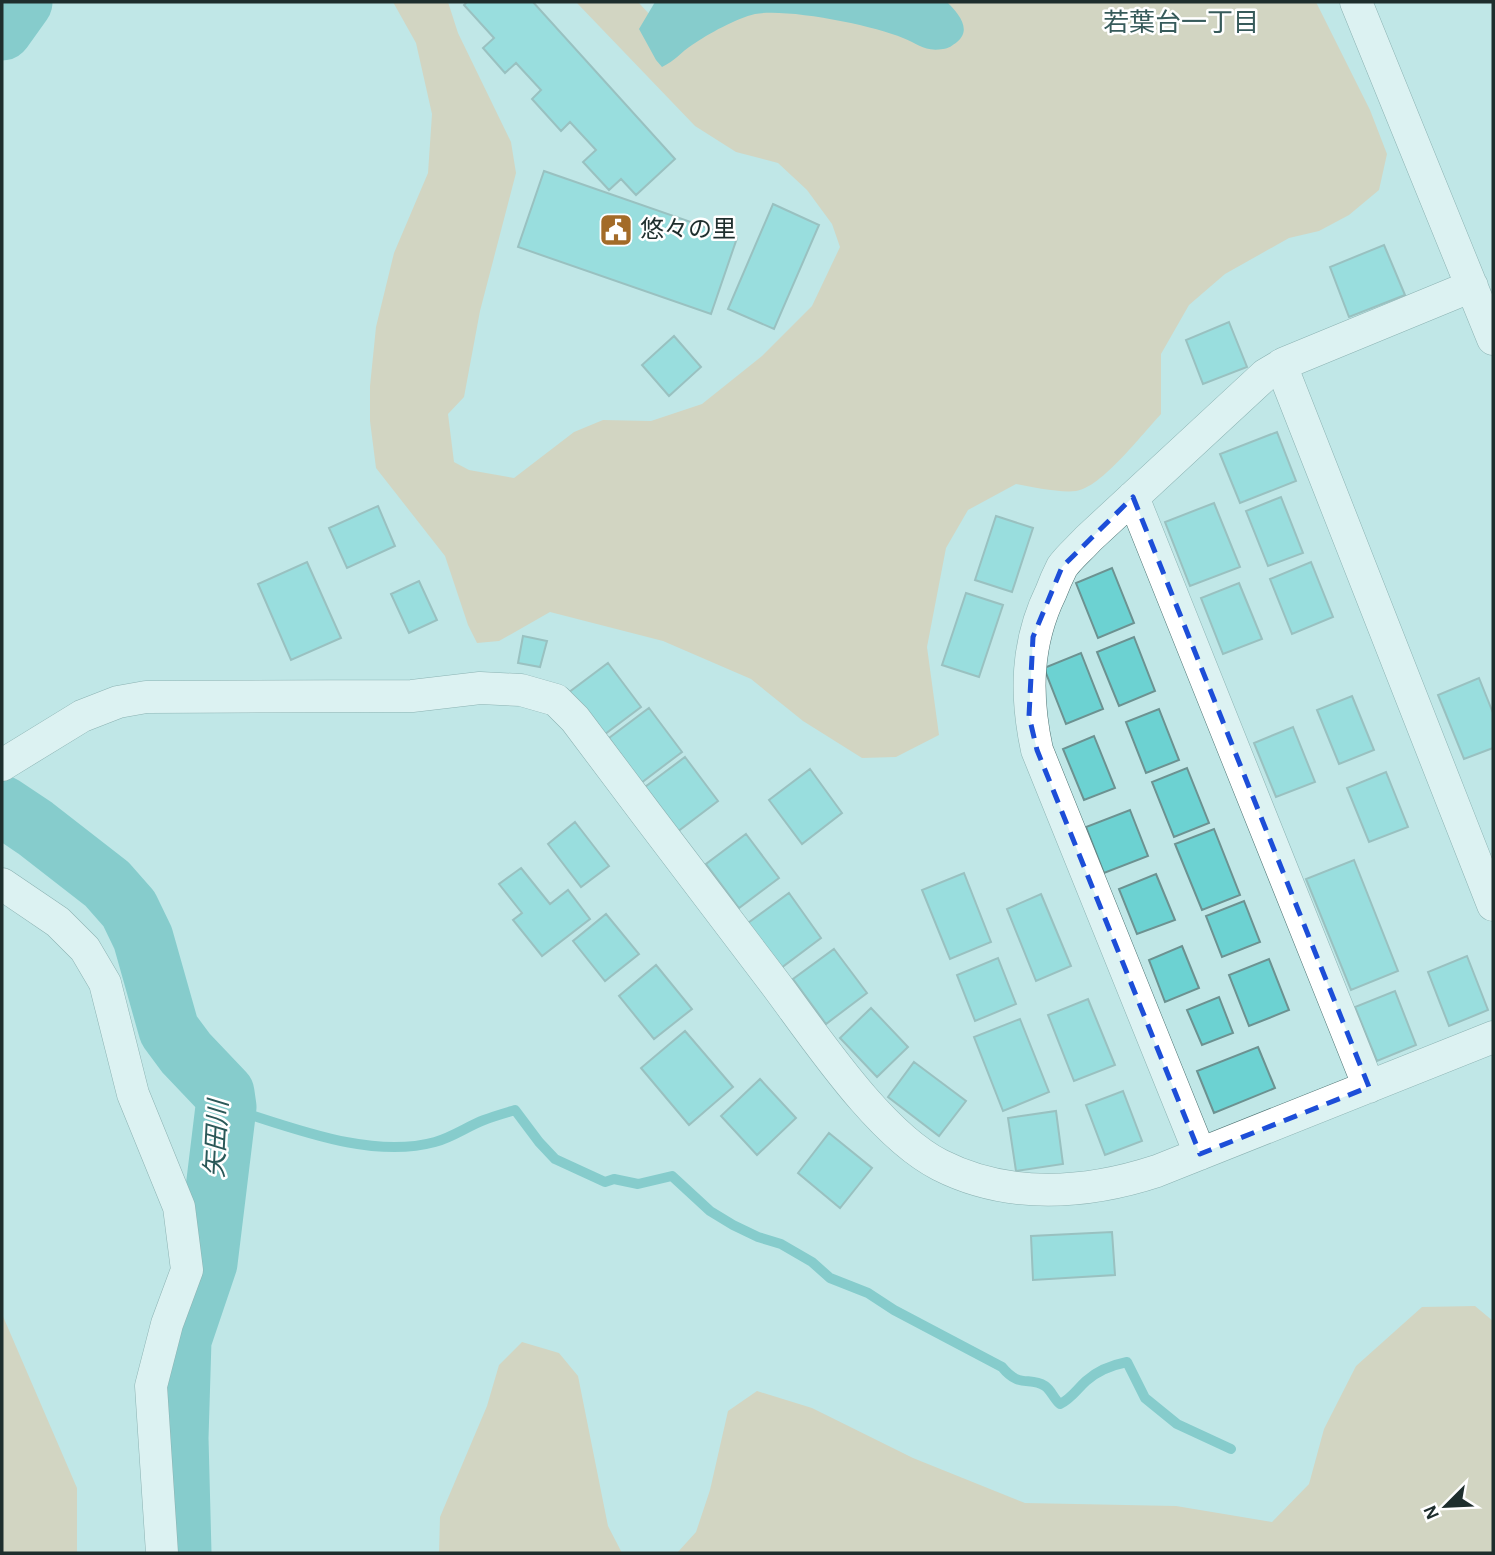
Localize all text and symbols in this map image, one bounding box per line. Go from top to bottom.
district label: 若葉台一丁目 [1103,9,1259,36]
public building icon: 悠々の里 [597,211,635,249]
place label: 悠々の里 [640,217,736,242]
water label: 矢田川 [201,1096,232,1179]
north arrow [1411,1471,1481,1541]
text: N [1420,1502,1443,1522]

